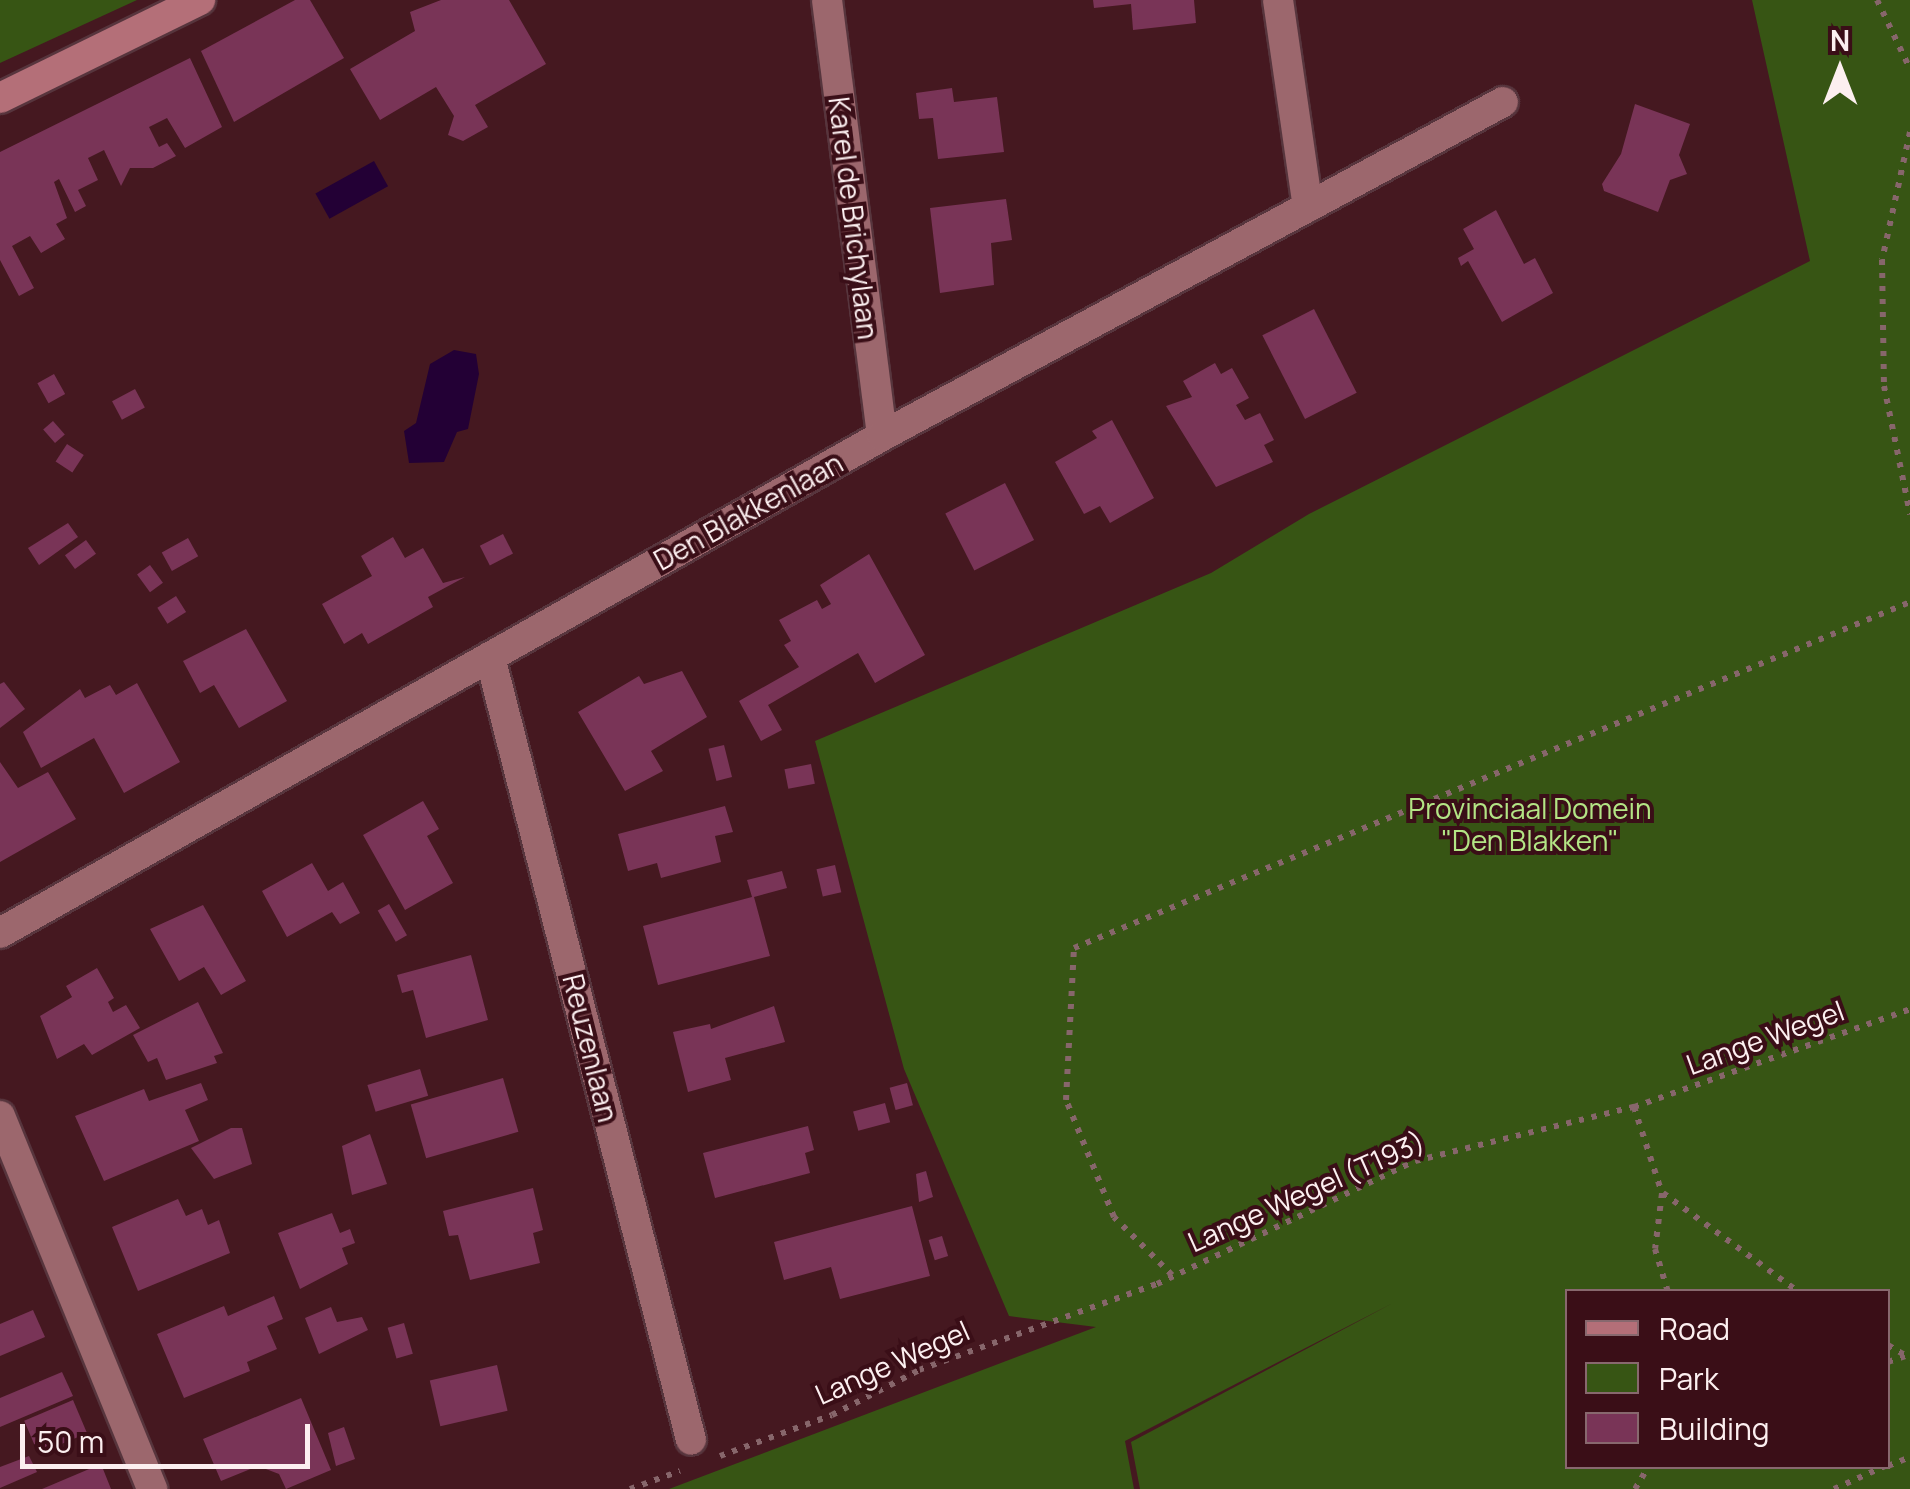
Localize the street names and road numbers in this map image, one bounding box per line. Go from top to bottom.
street label: Karel de Brichylaan [822,95,886,341]
street label: Den Blakkenlaan [648,445,848,577]
street label: Reuzenlaan [556,971,626,1125]
street label: Lange Wegel [1682,993,1848,1081]
street label: Lange Wegel (T193) [1183,1124,1429,1258]
street label: Lange Wegel [810,1313,974,1411]

